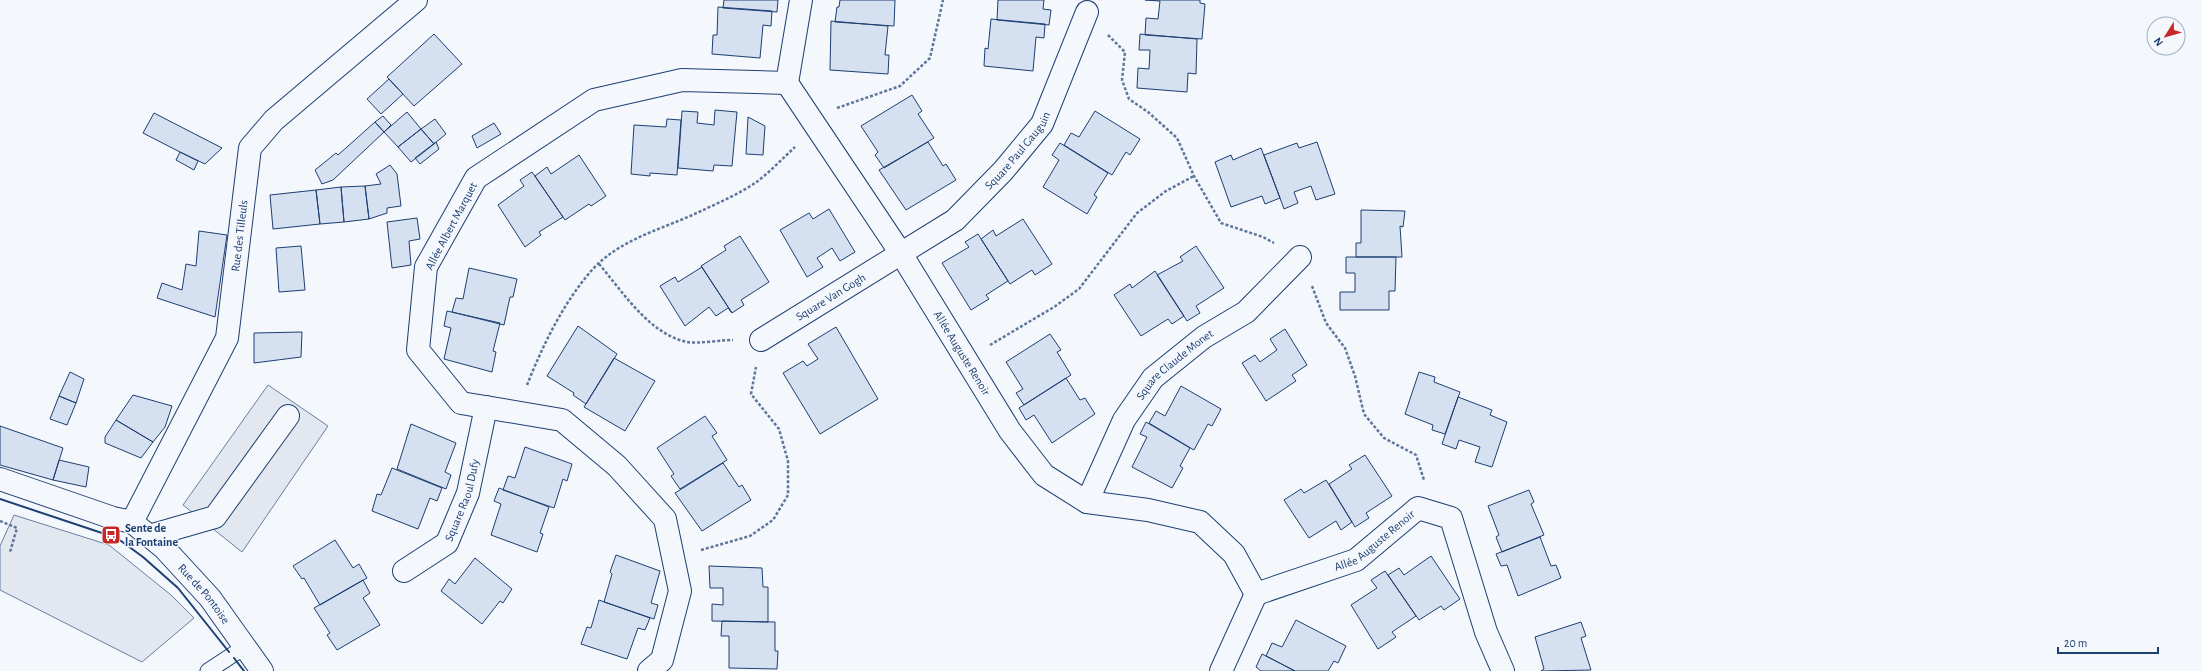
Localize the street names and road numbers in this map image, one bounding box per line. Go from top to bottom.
street label: Square Paul Gauguin [982,110,1052,192]
street label: Allée Albert Marquet [423,180,479,272]
street label: Rue des Tilleuls [229,199,250,272]
street label: Square Van Gogh [794,271,868,323]
street label: Allée Auguste Renoir [932,308,993,398]
street label: Square Claude Monet [1134,327,1215,402]
street label: Square Raoul Dufy [442,458,482,543]
street label: Allée Auguste Renoir [1333,508,1417,573]
street label: Rue de Pontoise [176,561,232,626]

